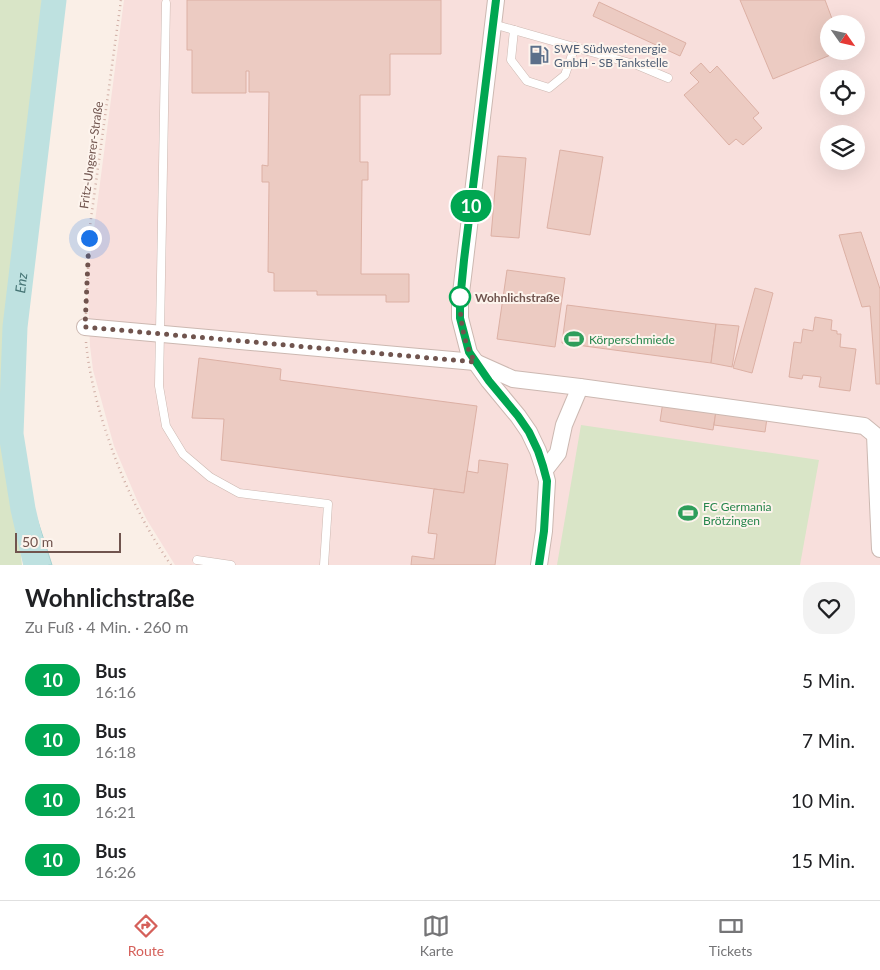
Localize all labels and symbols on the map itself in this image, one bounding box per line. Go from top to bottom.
north arrow [820,15,865,60]
place label: SWE Südwestenergie GmbH - SB Tankstelle [554,41,668,70]
fuel station icon: SWE Südwestenergie GmbH - SB Tankstelle [528,44,550,66]
street label: Fritz-Ungerer-Straße [76,100,106,210]
line badge: 10 [448,190,494,222]
your location [77,226,102,251]
water label: Enz [11,271,30,294]
marker: Wohnlichstraße [449,286,471,308]
place label: Wohnlichstraße [475,290,560,305]
sports icon: Körperschmiede [563,328,585,350]
place label: Körperschmiede [589,332,675,347]
place label: FC Germania Brötzingen [703,499,772,528]
sports icon: FC Germania Brötzingen [677,502,699,524]
scale bar [15,530,121,553]

